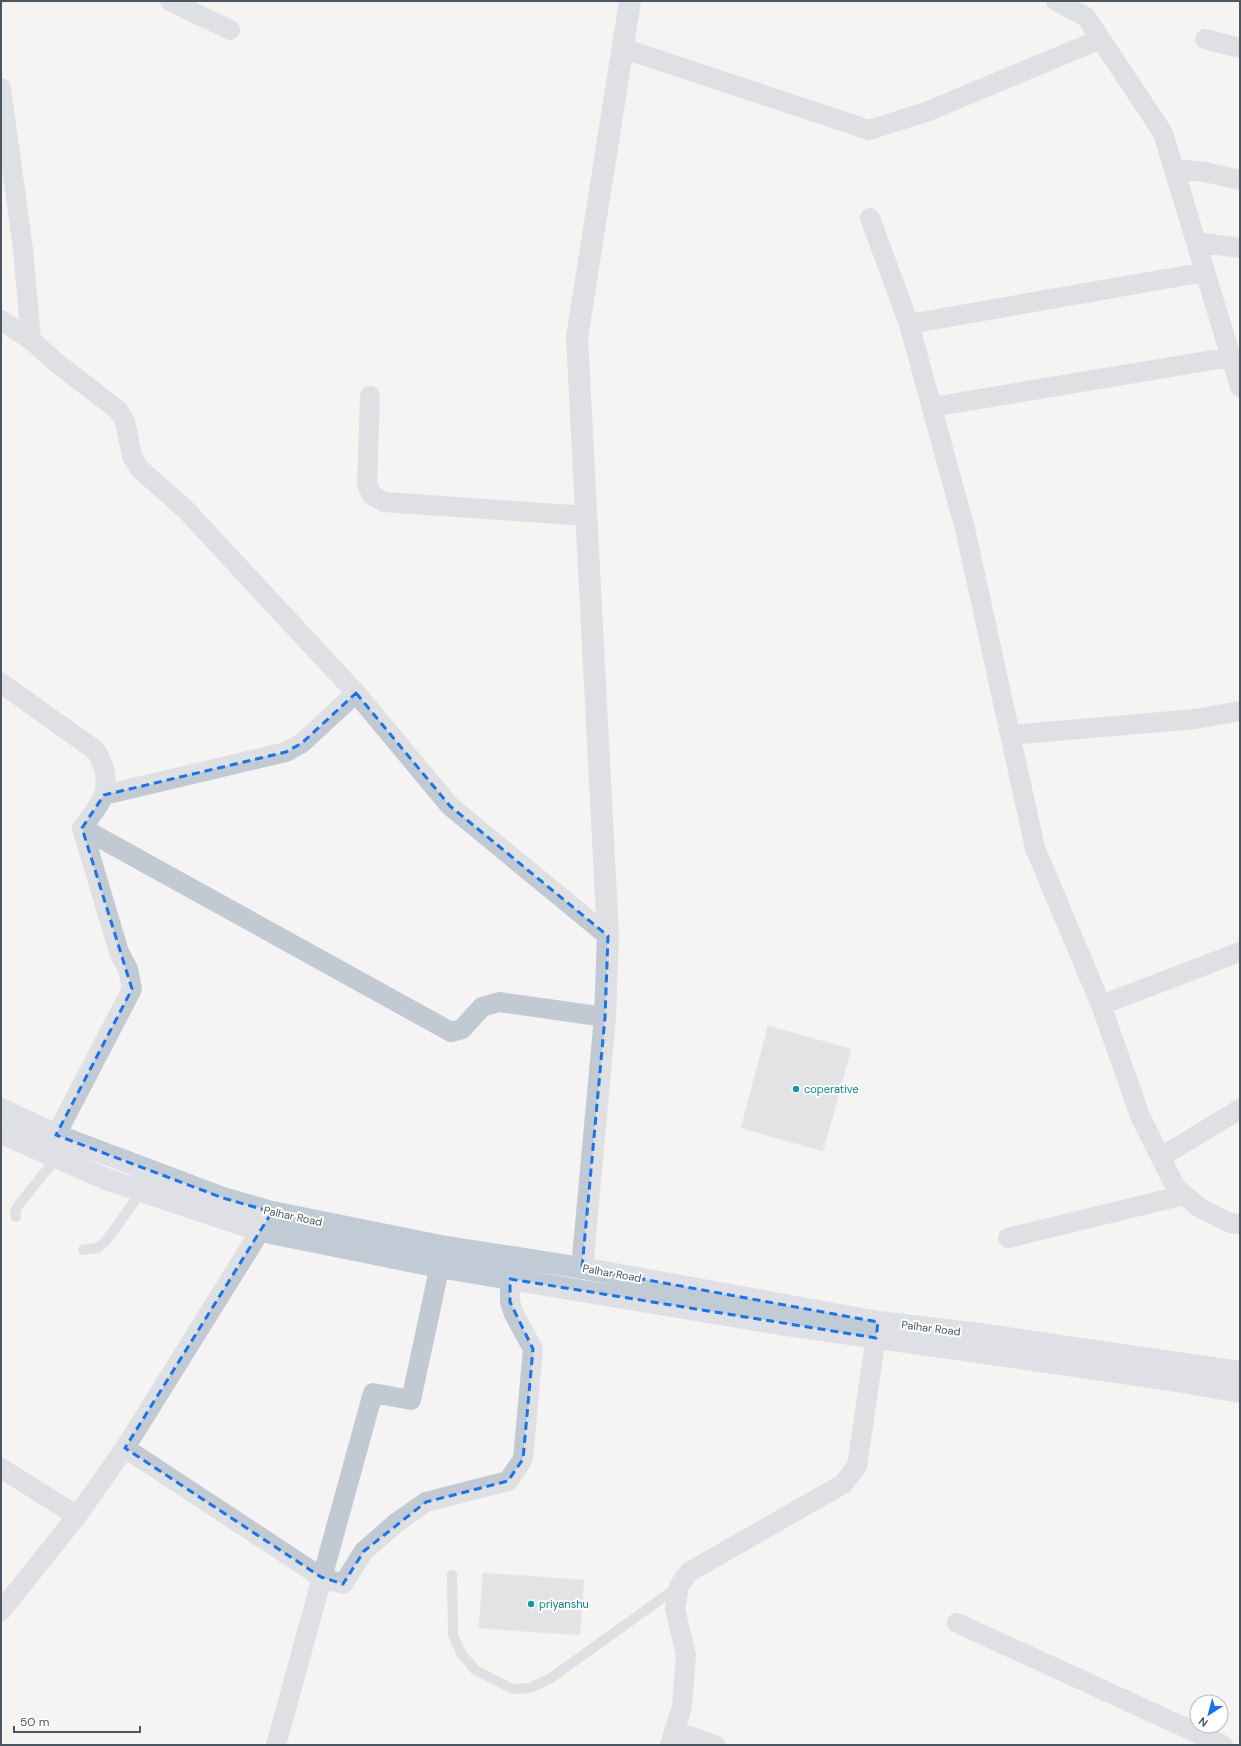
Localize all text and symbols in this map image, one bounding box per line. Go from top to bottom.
place label: coperative [804,1082,859,1096]
marker: coperative [791,1084,801,1094]
street label: Palhar Road [262,1203,324,1229]
street label: Palhar Road [581,1261,643,1285]
street label: Palhar Road [901,1317,961,1339]
place label: priyanshu [539,1597,589,1611]
marker: priyanshu [526,1599,536,1609]
north arrow [1189,1694,1229,1734]
scale bar [14,1708,140,1734]
text: 50 m [20,1714,49,1730]
text: N [1196,1714,1210,1730]

